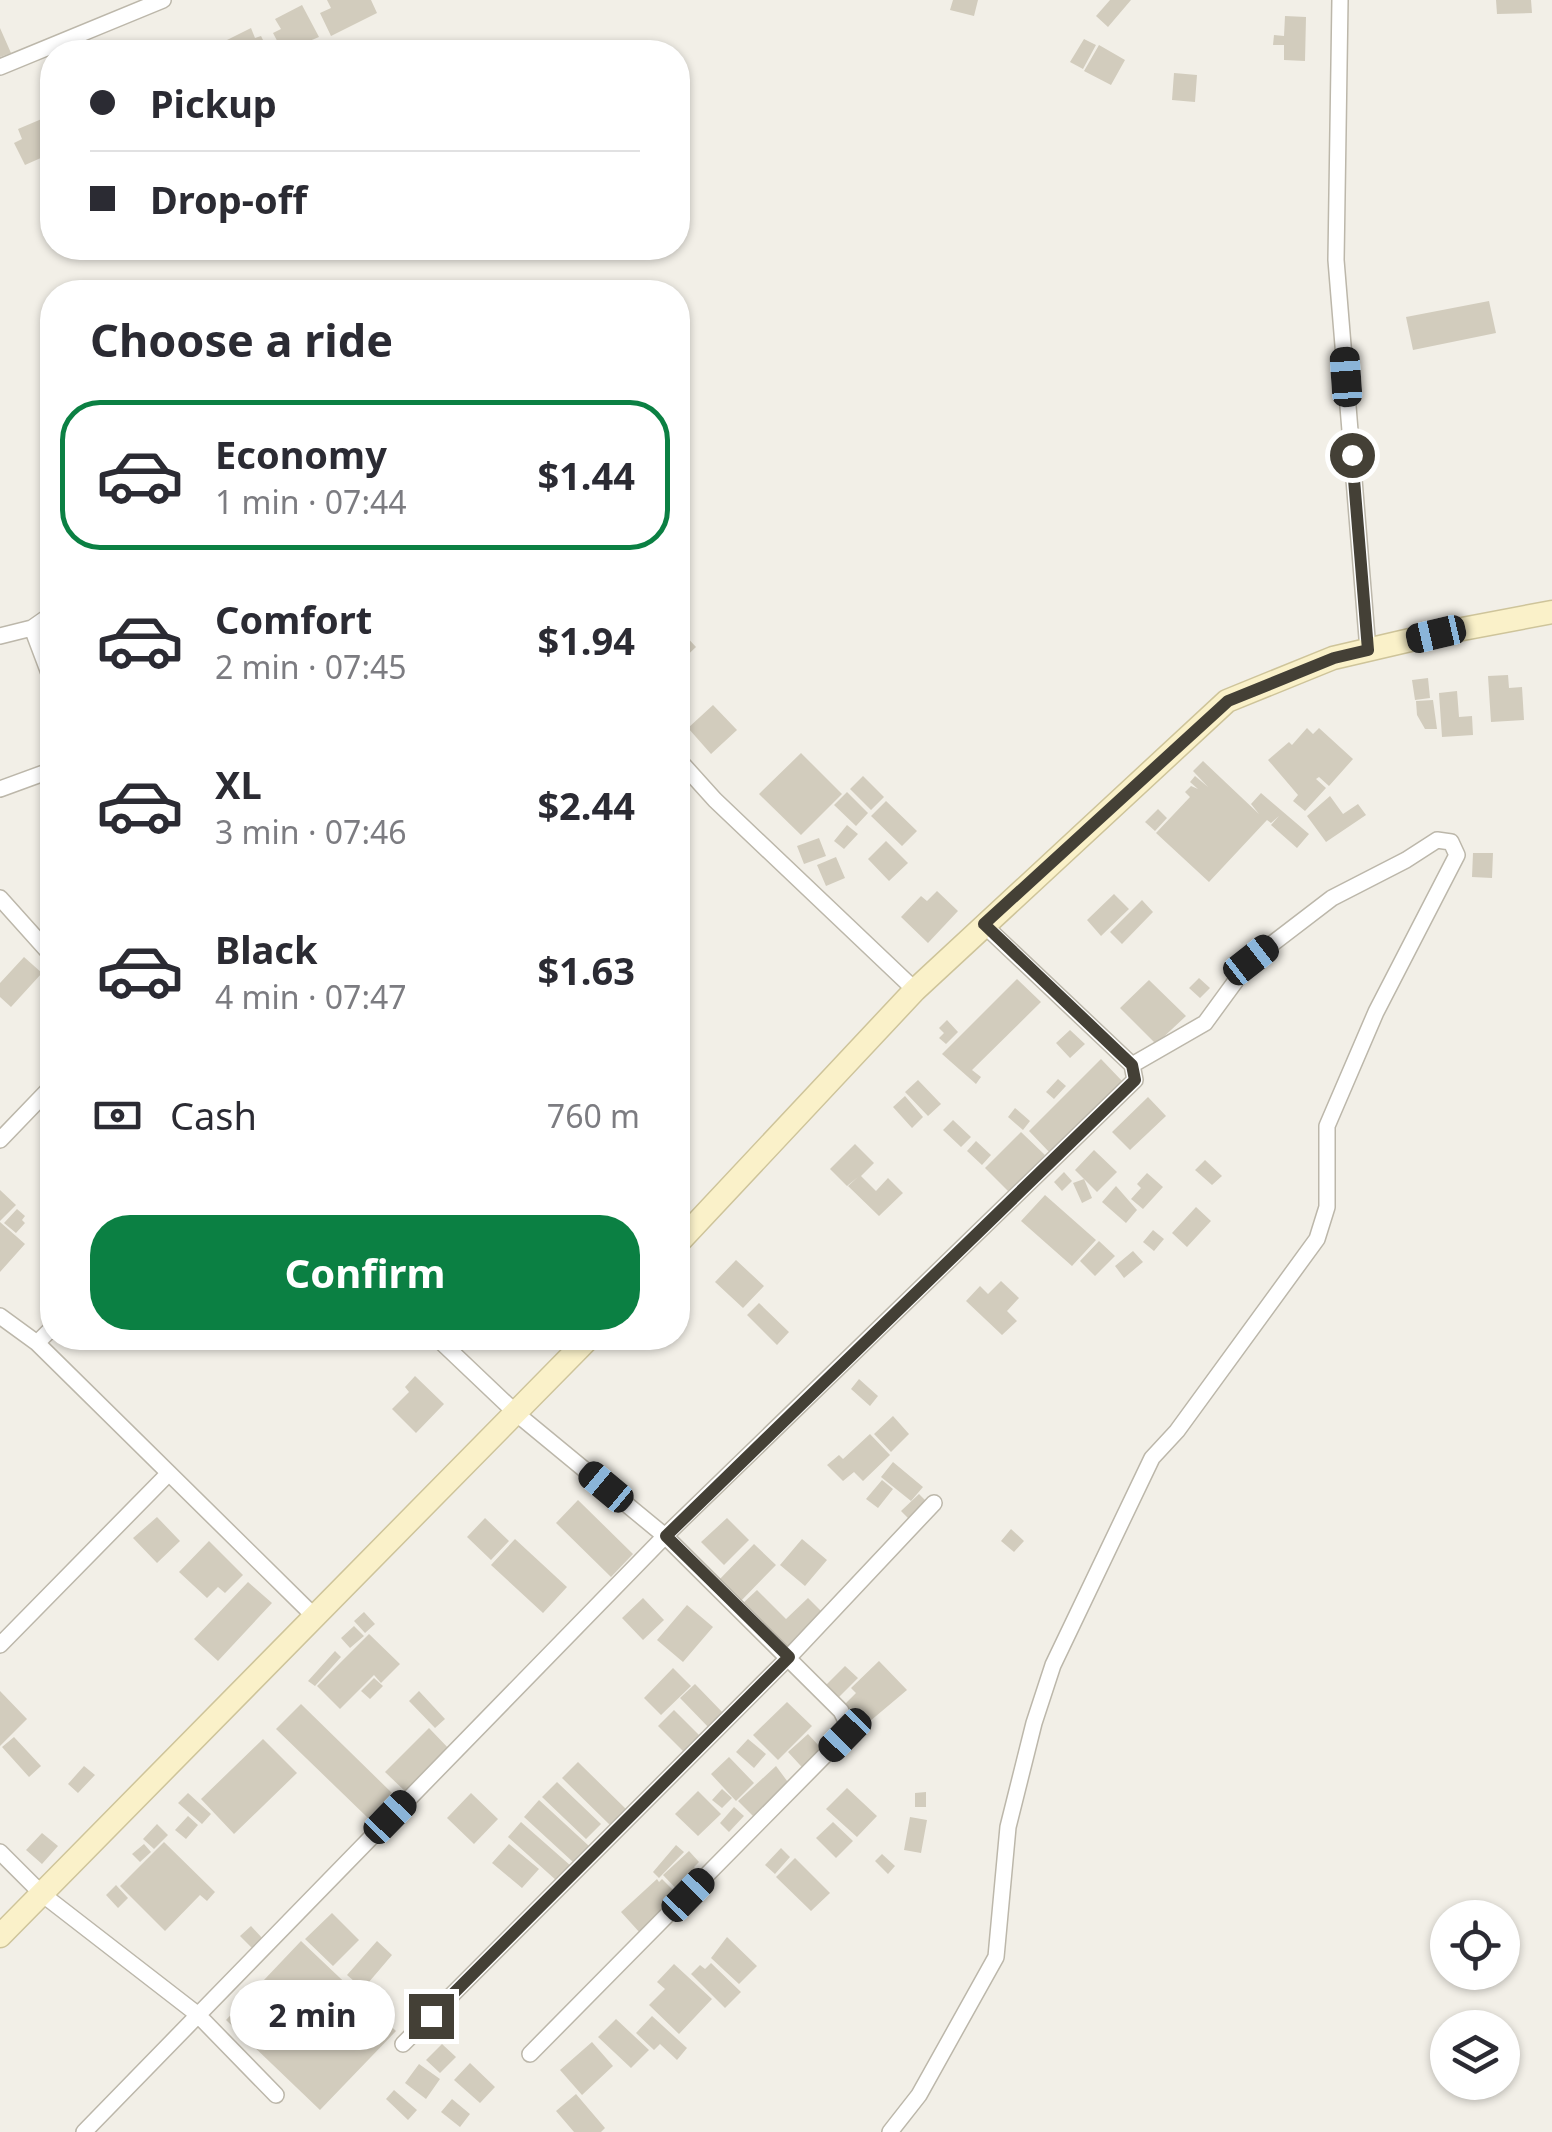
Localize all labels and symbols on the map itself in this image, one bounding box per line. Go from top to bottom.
car [1329,346,1363,408]
route start [1330,433,1375,478]
car [1403,613,1469,655]
car [1218,930,1284,990]
car [573,1456,639,1518]
car [813,1703,877,1767]
car [358,1785,422,1849]
car [656,1863,720,1927]
callout: 2 min [231,1981,396,2051]
route end [409,1994,454,2039]

